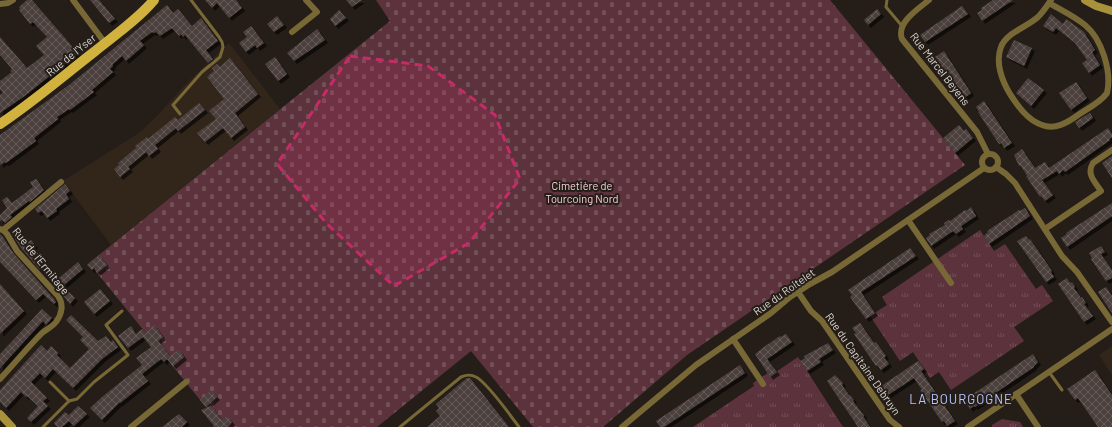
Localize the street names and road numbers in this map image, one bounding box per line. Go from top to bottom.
street label: Rue Marcel Beyens [908,30,973,108]
street label: Rue de l'Yser [43,31,98,79]
street label: Rue de l'Ermitage [10,224,73,297]
street label: Rue du Roitelet [750,266,817,318]
street label: Rue du Capitaine Debruyn [823,310,904,417]

